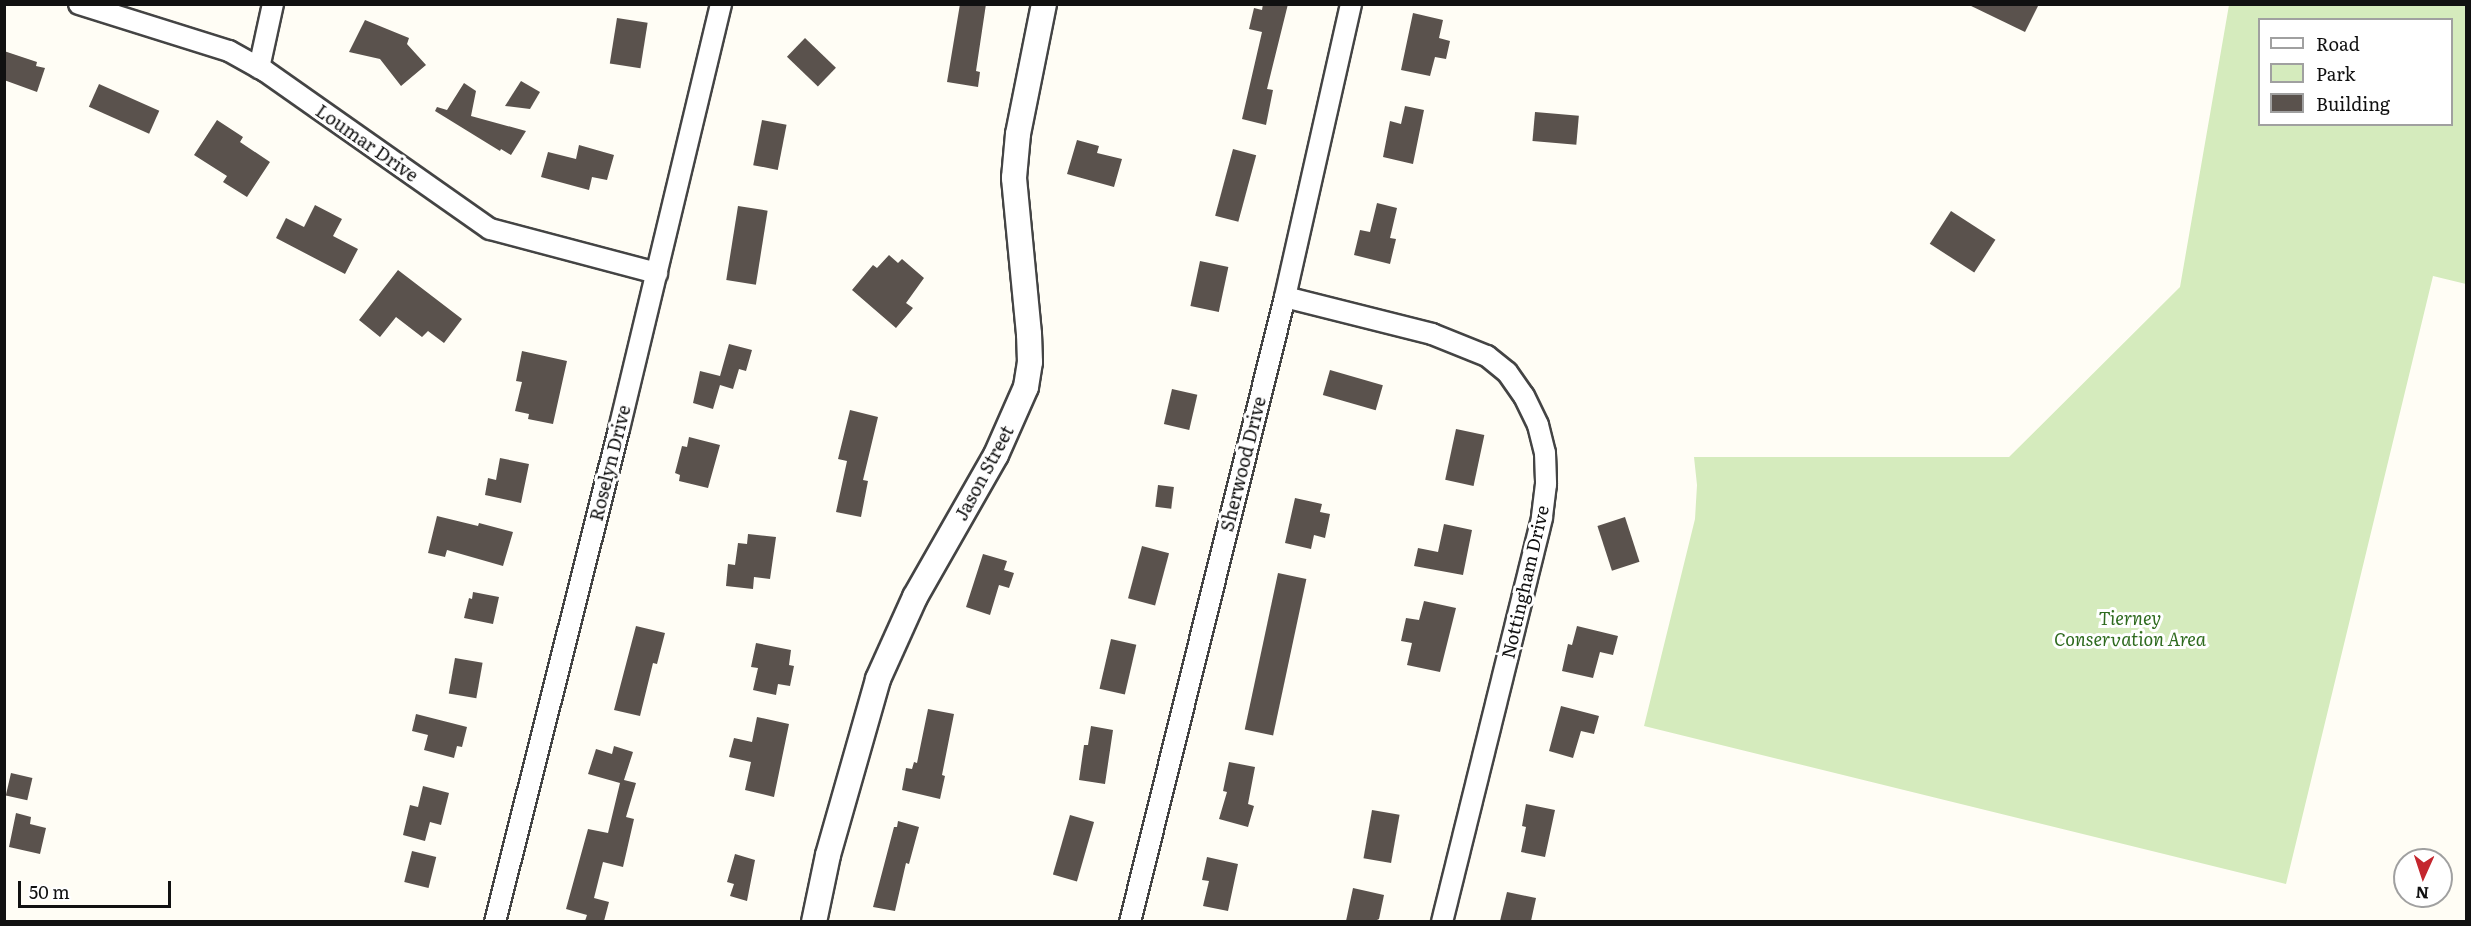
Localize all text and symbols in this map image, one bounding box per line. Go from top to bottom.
legend [2258,18,2453,126]
text: Road [2316,30,2360,57]
text: Park [2316,60,2355,87]
text: Building [2316,90,2390,117]
street label: Loumar Drive [312,100,422,186]
street label: Sherwood Drive [1216,394,1270,534]
street label: Roselyn Drive [585,403,635,523]
street label: Jason Street [950,422,1018,524]
street label: Nottingham Drive [1497,503,1553,661]
park label: Tierney Conservation Area [2054,608,2206,650]
north arrow [2393,848,2453,908]
scale bar [21,869,174,907]
text: 50 m [29,878,70,905]
text: N [2415,882,2430,906]

